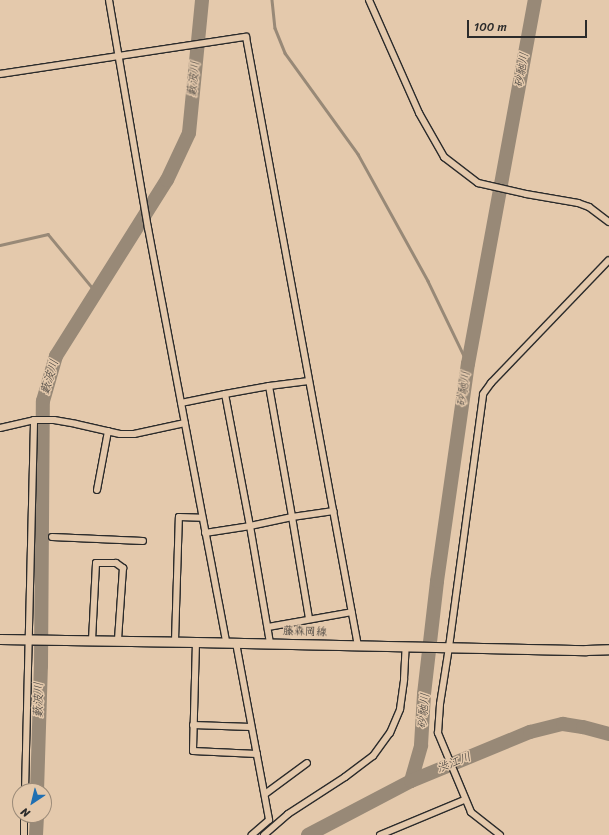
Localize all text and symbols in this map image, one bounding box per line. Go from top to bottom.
scale bar [469,12,589,38]
text: 100 m [474,16,507,38]
water label: 砂馳川 [512,51,532,89]
water label: 藪波川 [185,60,203,98]
water label: 藪波川 [38,358,62,396]
water label: 砂馳川 [454,370,474,408]
street label: 藤森岡線 [283,625,327,639]
water label: 藪波川 [31,682,47,718]
water label: 砂馳川 [415,692,433,730]
water label: 渋江川 [435,750,473,776]
north arrow [12,783,52,823]
text: N [17,802,34,822]

